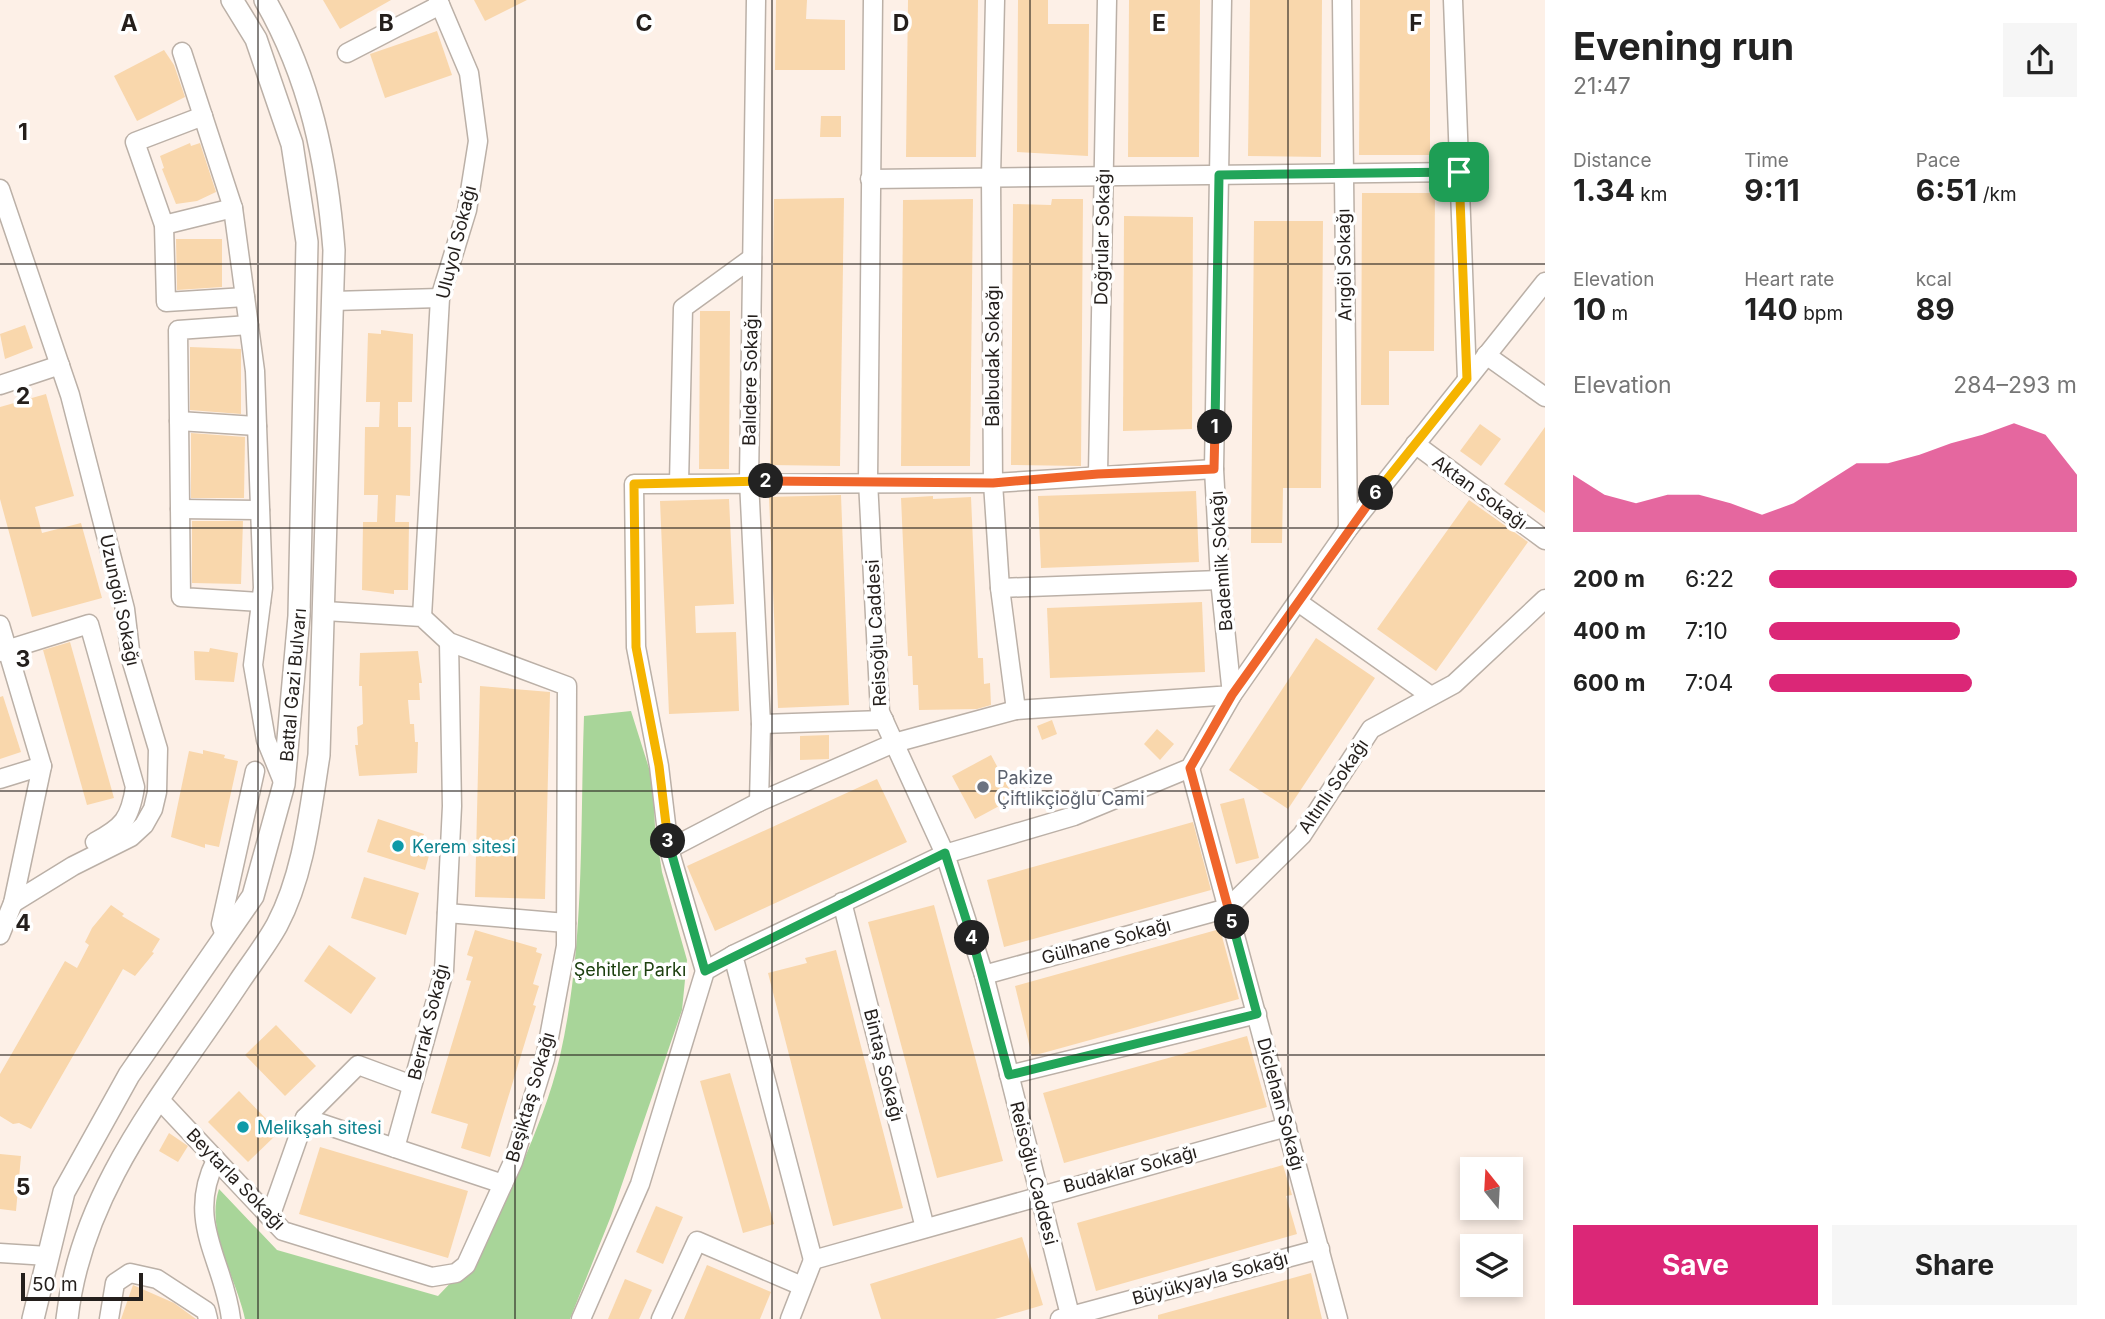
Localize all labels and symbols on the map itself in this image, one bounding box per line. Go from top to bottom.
text: A [120,9,138,37]
text: B [378,9,394,37]
text: C [635,9,653,37]
text: D [893,9,909,37]
text: E [1152,9,1166,37]
text: F [1409,9,1423,37]
text: 1 [18,118,28,146]
pin [1429,142,1489,202]
street label: Doğrular Sokağı [1090,169,1114,305]
street label: Uluyol Sokağı [432,183,480,301]
street label: Arıgöl Sokağı [1333,208,1355,322]
street label: Balbudak Sokağı [982,285,1003,427]
street label: Balıdere Sokağı [738,314,762,446]
text: 2 [16,382,30,410]
pin: 1 [1198,410,1232,444]
street label: Aktan Sokağı [1429,451,1531,533]
pin: 2 [748,463,784,498]
pin: 6 [1358,476,1394,510]
street label: Bademlik Sokağı [1206,490,1236,632]
street label: Uzungöl Sokağı [96,532,144,668]
street label: Reisoğlu Caddesi [862,559,890,707]
street label: Battal Gazi Bulvarı [276,607,310,763]
text: 3 [16,645,30,673]
street label: Altınlı Sokağı [1294,735,1372,837]
place label: Pakize Çiftlikçioğlu Cami [997,767,1145,809]
marker: Pakize Çiftlikçioğlu Cami [975,779,991,795]
pin: 3 [650,824,686,858]
place label: Kerem sitesi [412,836,516,857]
marker: Kerem sitesi [390,838,406,854]
pin: 5 [1214,904,1250,940]
text: 4 [15,909,31,937]
street label: Gülhane Sokağı [1039,914,1173,968]
pin: 4 [954,920,990,956]
park label: Şehitler Parkı [574,959,686,980]
street label: Berrak Sokağı [403,962,453,1082]
street label: Bintaş Sokağı [860,1007,908,1123]
street label: Beşiktaş Sokağı [501,1030,559,1164]
street label: Diclehan Sokağı [1253,1035,1309,1173]
street label: Reisoğlu Caddesi [1006,1099,1062,1247]
place label: Melikşah sitesi [257,1117,382,1138]
marker: Melikşah sitesi [235,1119,251,1135]
street label: Beytarla Sokağı [182,1124,290,1234]
street label: Budaklar Sokağı [1061,1141,1199,1197]
north arrow [1460,1157,1522,1220]
text: 5 [16,1173,30,1201]
street label: Büyükyayla Sokağı [1130,1247,1290,1309]
scale bar [21,1270,144,1302]

